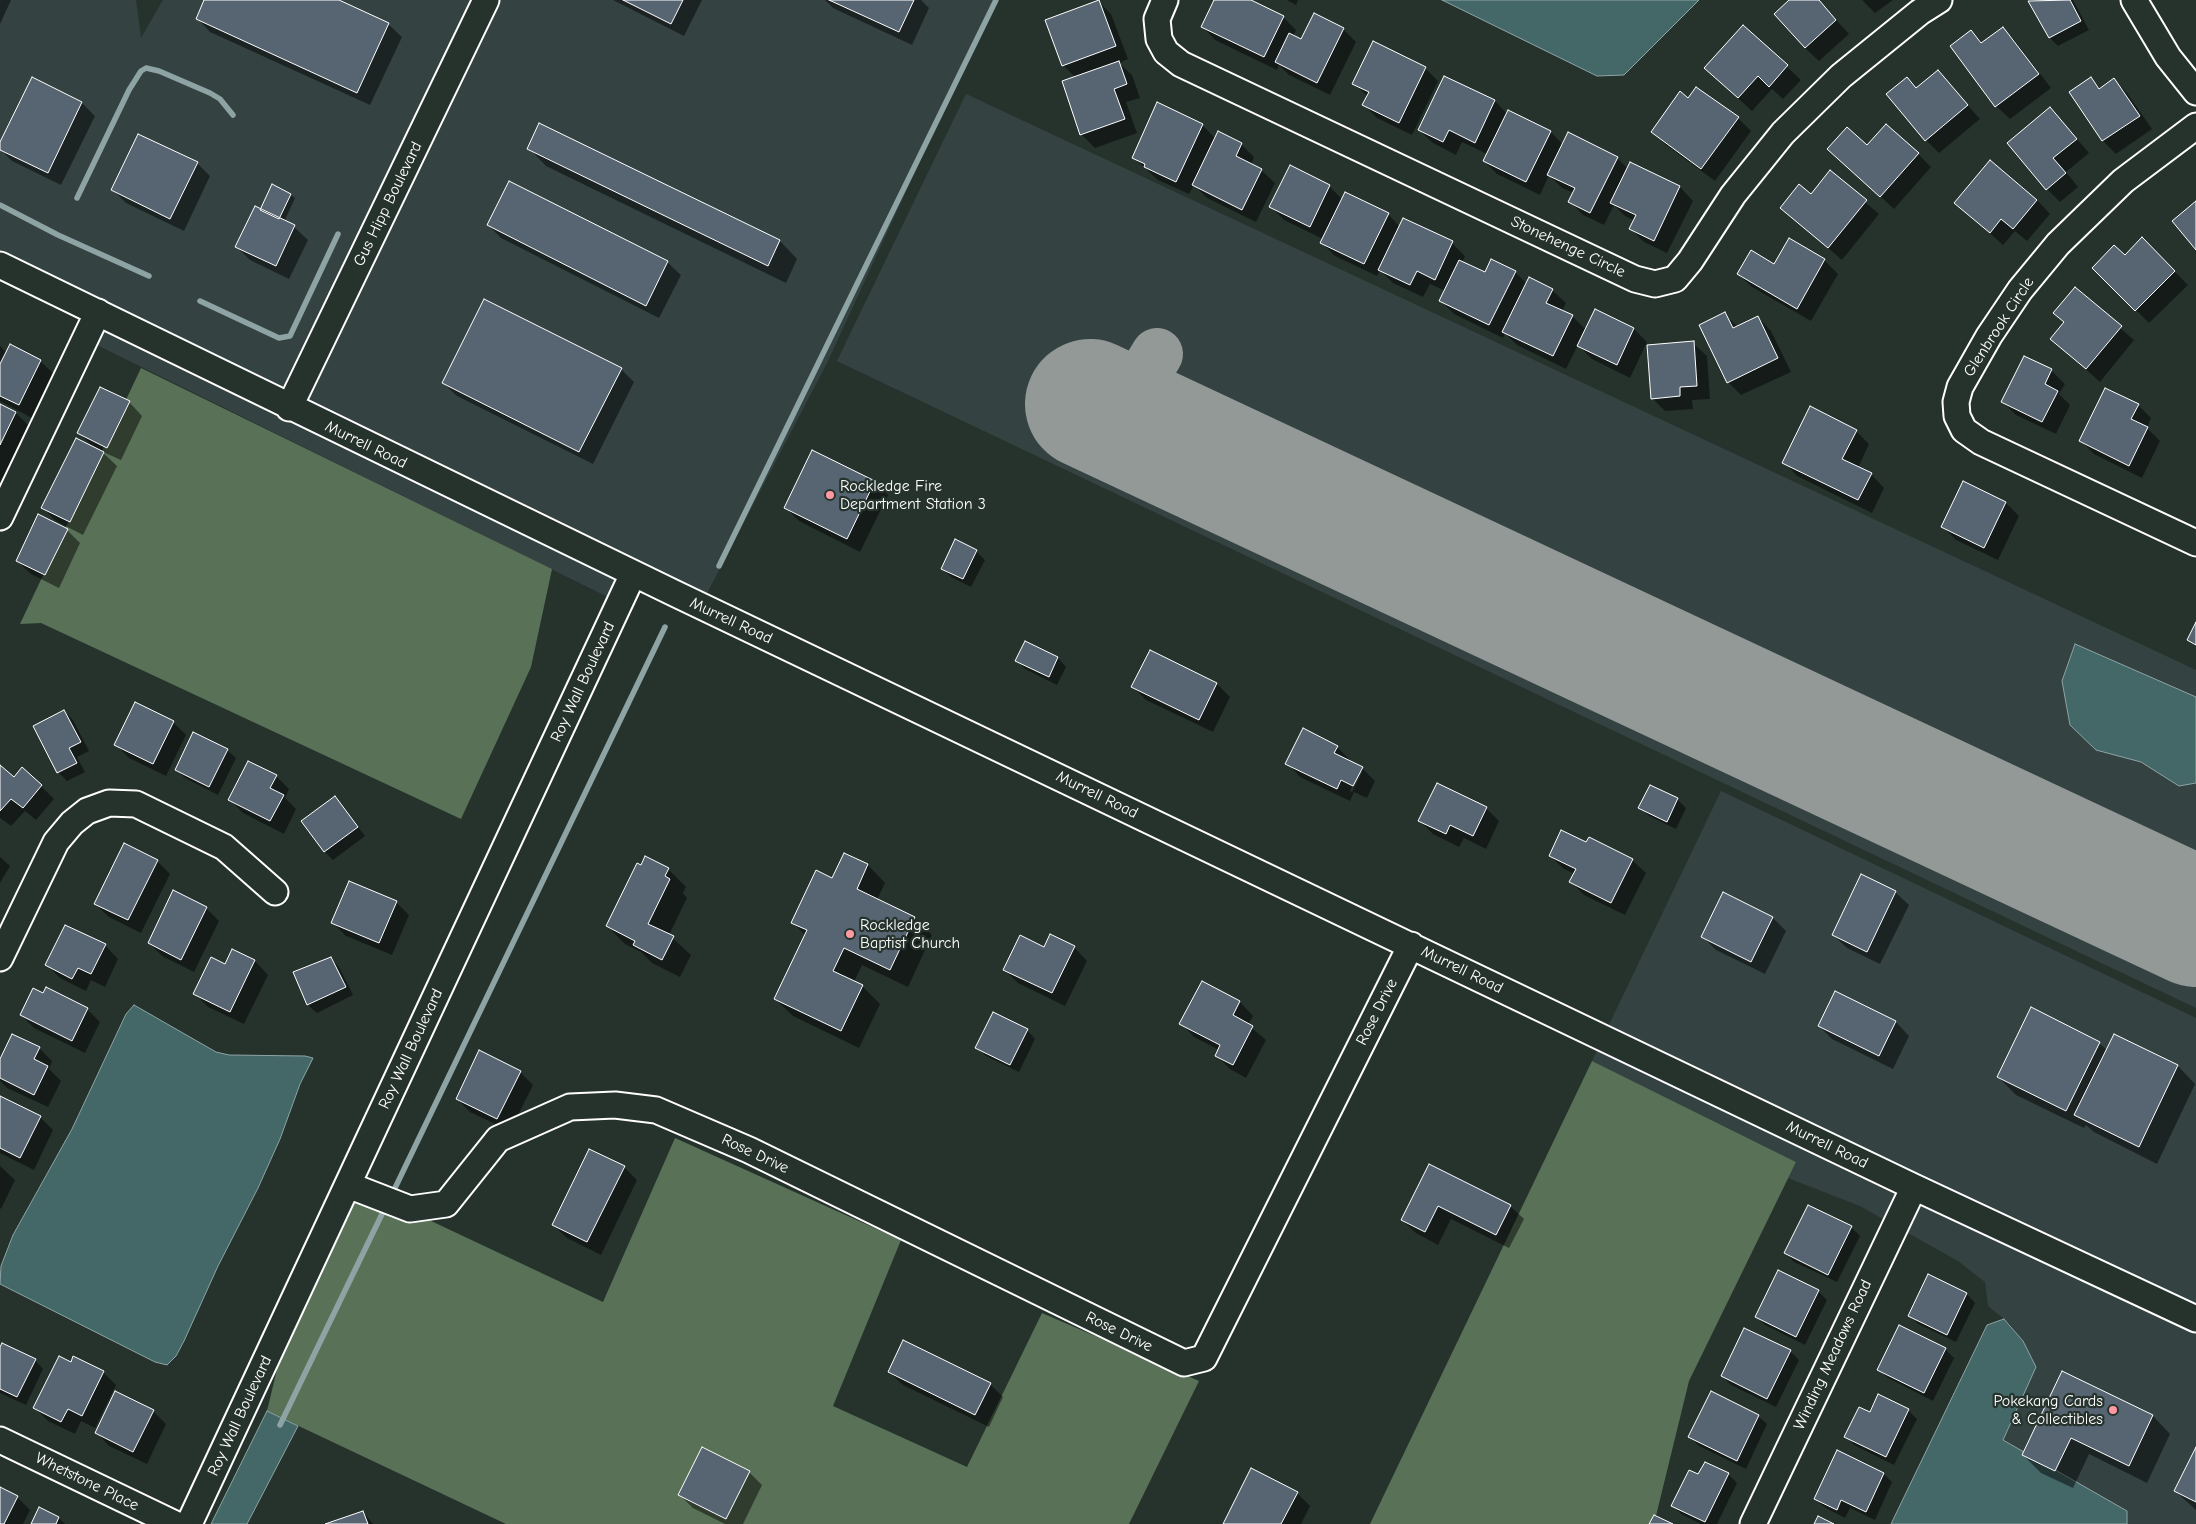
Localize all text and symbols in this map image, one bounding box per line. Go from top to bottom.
street label: Gus Hipp Boulevard [350,139,426,269]
street label: Stonehenge Circle [1508,212,1628,282]
street label: Glenbrook Circle [1960,274,2038,380]
street label: Murrell Road [322,417,410,473]
place label: Rockledge Fire Department Station 3 [840,476,986,514]
marker: Rockledge Fire Department Station 3 [824,489,836,501]
street label: Murrell Road [687,594,775,648]
street label: Roy Wall Boulevard [547,619,619,745]
street label: Murrell Road [1053,767,1141,823]
place label: Rockledge Baptist Church [860,915,960,953]
marker: Rockledge Baptist Church [844,928,856,940]
street label: Murrell Road [1418,942,1506,998]
street label: Rose Drive [1352,976,1402,1048]
street label: Roy Wall Boulevard [375,986,447,1112]
street label: Murrell Road [1783,1117,1871,1173]
street label: Rose Drive [718,1130,792,1178]
street label: Winding Meadows Road [1790,1277,1876,1433]
street label: Rose Drive [1082,1308,1156,1356]
street label: Roy Wall Boulevard [204,1353,276,1479]
place label: Pokekang Cards & Collectibles [1993,1391,2103,1429]
marker: Pokekang Cards & Collectibles [2107,1404,2119,1416]
street label: Whetstone Place [32,1449,142,1515]

